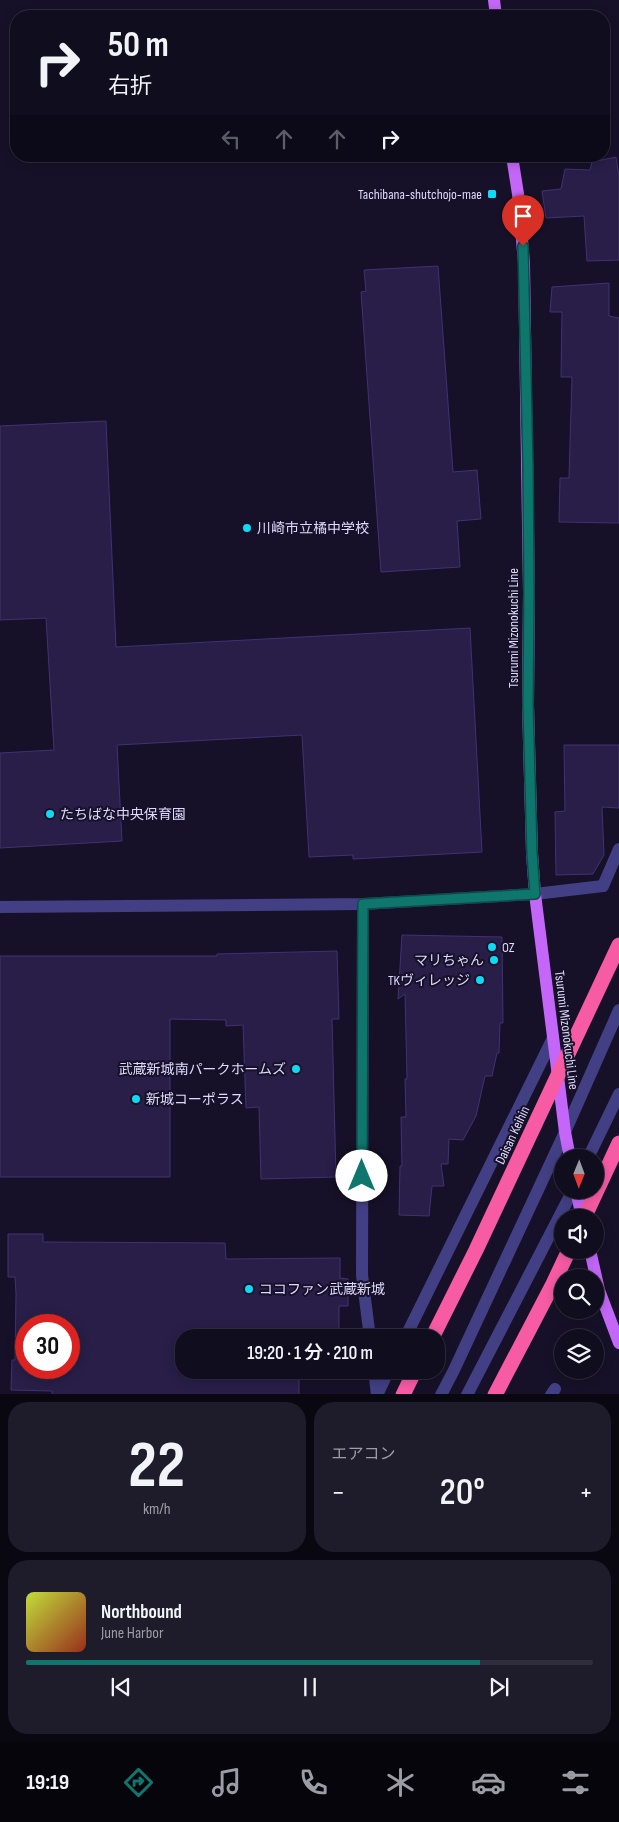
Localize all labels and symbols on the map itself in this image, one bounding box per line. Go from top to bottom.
place label: Tachibana-shutchojo-mae [358,186,482,203]
marker: Tachibana-shutchojo-mae [486,188,498,200]
pin [502,195,544,246]
place label: 川崎市立橘中学校 [257,520,369,537]
marker: 川崎市立橘中学校 [241,522,253,534]
street label: Tsurumi Mizonokuchi Line [505,568,522,688]
place label: たちばな中央保育園 [60,806,186,823]
marker: たちばな中央保育園 [44,808,56,820]
place label: OZ [502,939,515,956]
marker: OZ [486,941,498,953]
place label: マリちゃん [414,952,484,969]
marker: マリちゃん [488,954,500,966]
street label: Tsurumi Mizonokuchi Line [551,970,582,1091]
place label: TKヴィレッジ [388,972,470,989]
marker: TKヴィレッジ [474,974,486,986]
place label: 武蔵新城南パークホームズ [118,1061,286,1078]
marker: 武蔵新城南パークホームズ [290,1063,302,1075]
place label: 新城コーポラス [146,1091,244,1108]
marker: 新城コーポラス [130,1093,142,1105]
street label: Daisan Keihin [492,1103,533,1167]
position arrow [335,1149,387,1201]
north arrow [554,1149,604,1199]
place label: ココファン武蔵新城 [259,1281,385,1298]
marker: ココファン武蔵新城 [243,1283,255,1295]
speed limit sign: 30 [15,1314,80,1379]

